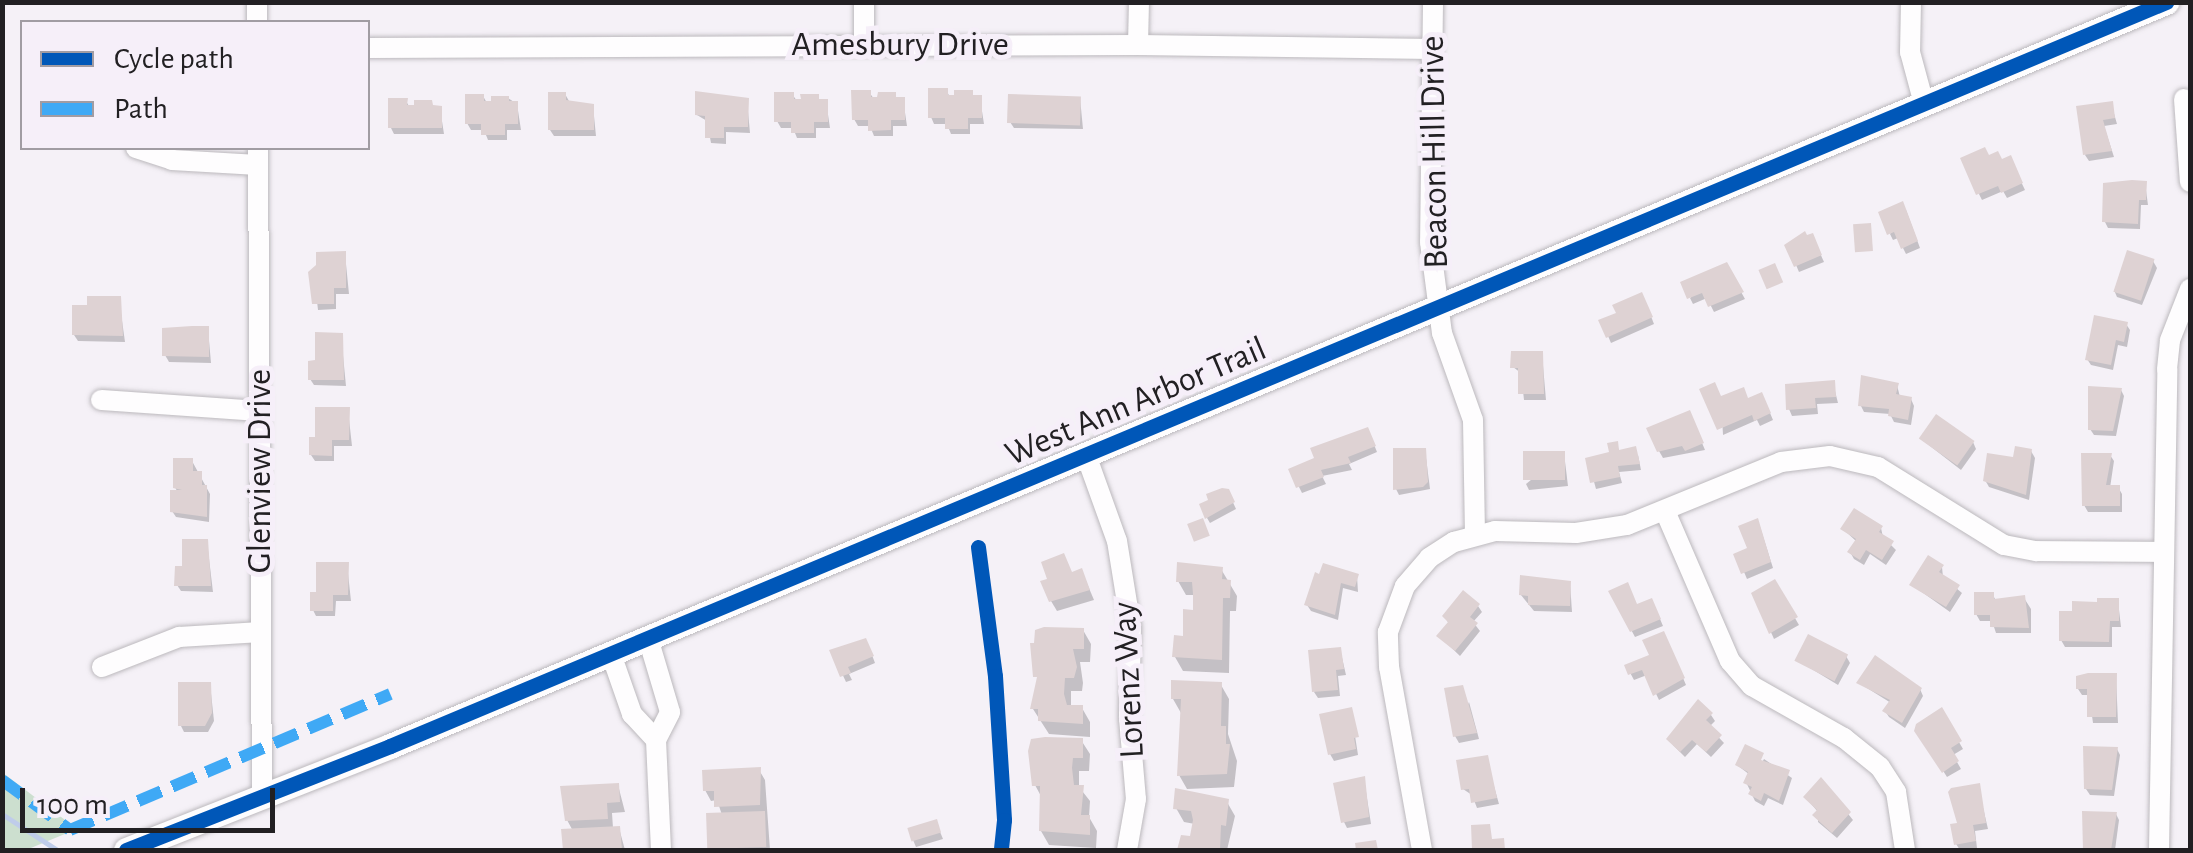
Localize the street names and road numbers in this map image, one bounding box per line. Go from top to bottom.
street label: Amesbury Drive [791,24,1009,66]
street label: Beacon Hill Drive [1412,35,1458,269]
street label: West Ann Arbor Trail [999,328,1273,476]
street label: Glenview Drive [239,369,281,573]
street label: Lorenz Way [1104,601,1154,759]

